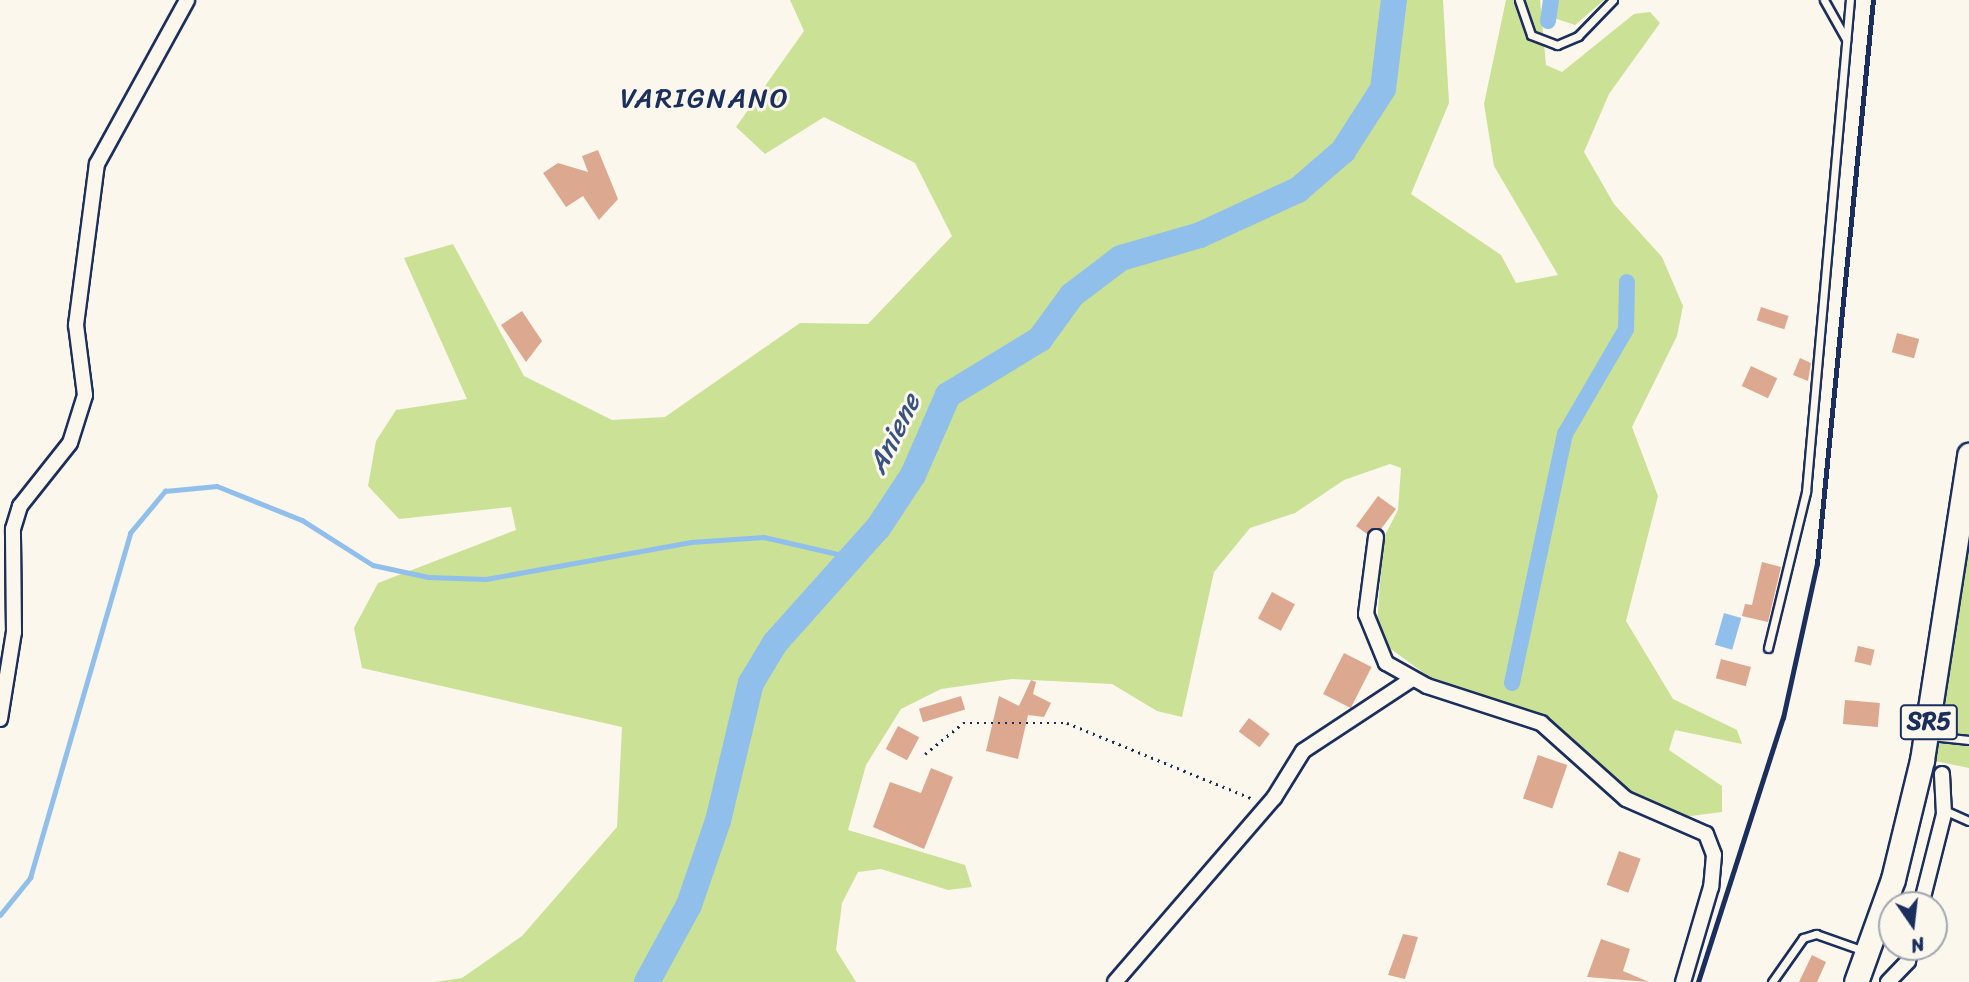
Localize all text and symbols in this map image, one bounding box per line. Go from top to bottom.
district label: VARIGNANO [622,81,788,115]
water label: Aniene [860,389,928,479]
road number: SR5 [1899,702,1959,742]
north arrow [1878,891,1948,961]
text: N [1907,927,1928,963]

